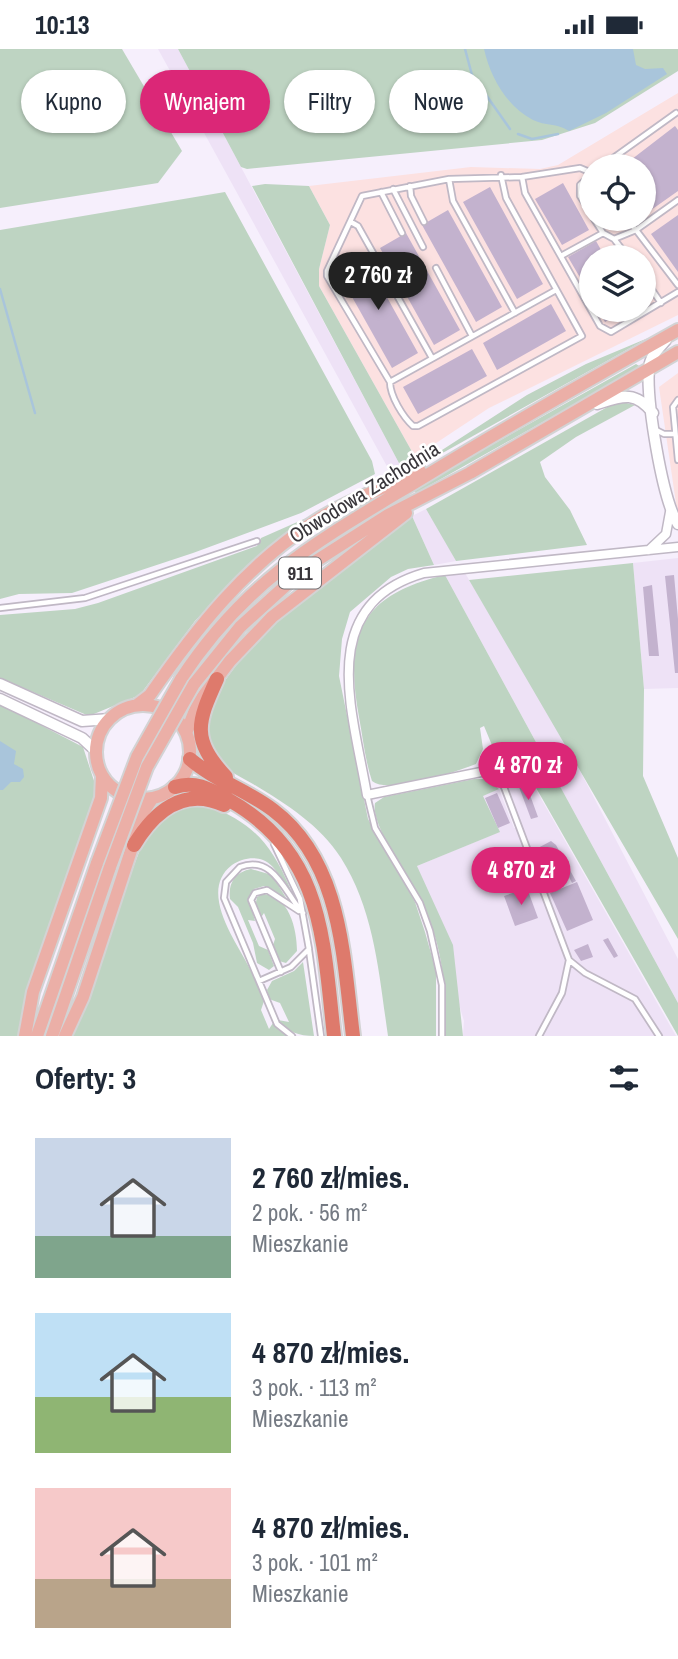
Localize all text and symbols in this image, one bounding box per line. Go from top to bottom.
text: 10:13 [35,7,90,42]
chip: Kupno [21,70,126,133]
chip: Wynajem [140,70,270,133]
chip: Filtry [284,70,375,133]
chip: Nowe [389,70,488,133]
map controls [579,154,656,322]
button: locate [579,154,656,231]
button: layers [579,245,656,322]
pin: 2 760 zł [306,253,450,312]
text: 2 760 zł [344,259,412,290]
street label: Obwodowa Zachodnia [283,434,445,550]
road number: 911 [279,558,321,589]
pin: 4 870 zł [456,743,600,802]
text: 4 870 zł [494,749,562,780]
pin: 4 870 zł [449,847,593,907]
text: 4 870 zł [487,854,555,885]
text: Oferty: 3 [35,1058,136,1098]
icon: filters [605,1059,643,1097]
text: 2 760 zł/mies. [252,1157,409,1197]
icon: home [91,1166,175,1250]
text: 2 pok. · 56 m² [252,1197,367,1228]
text: Mieszkanie [252,1228,348,1259]
text: 4 870 zł/mies. [252,1332,409,1372]
icon: home [91,1341,175,1425]
text: 3 pok. · 113 m² [252,1372,376,1403]
text: Mieszkanie [252,1403,348,1434]
text: 4 870 zł/mies. [252,1507,409,1547]
icon: home [91,1516,175,1600]
text: 3 pok. · 101 m² [252,1547,378,1578]
text: Mieszkanie [252,1578,348,1609]

